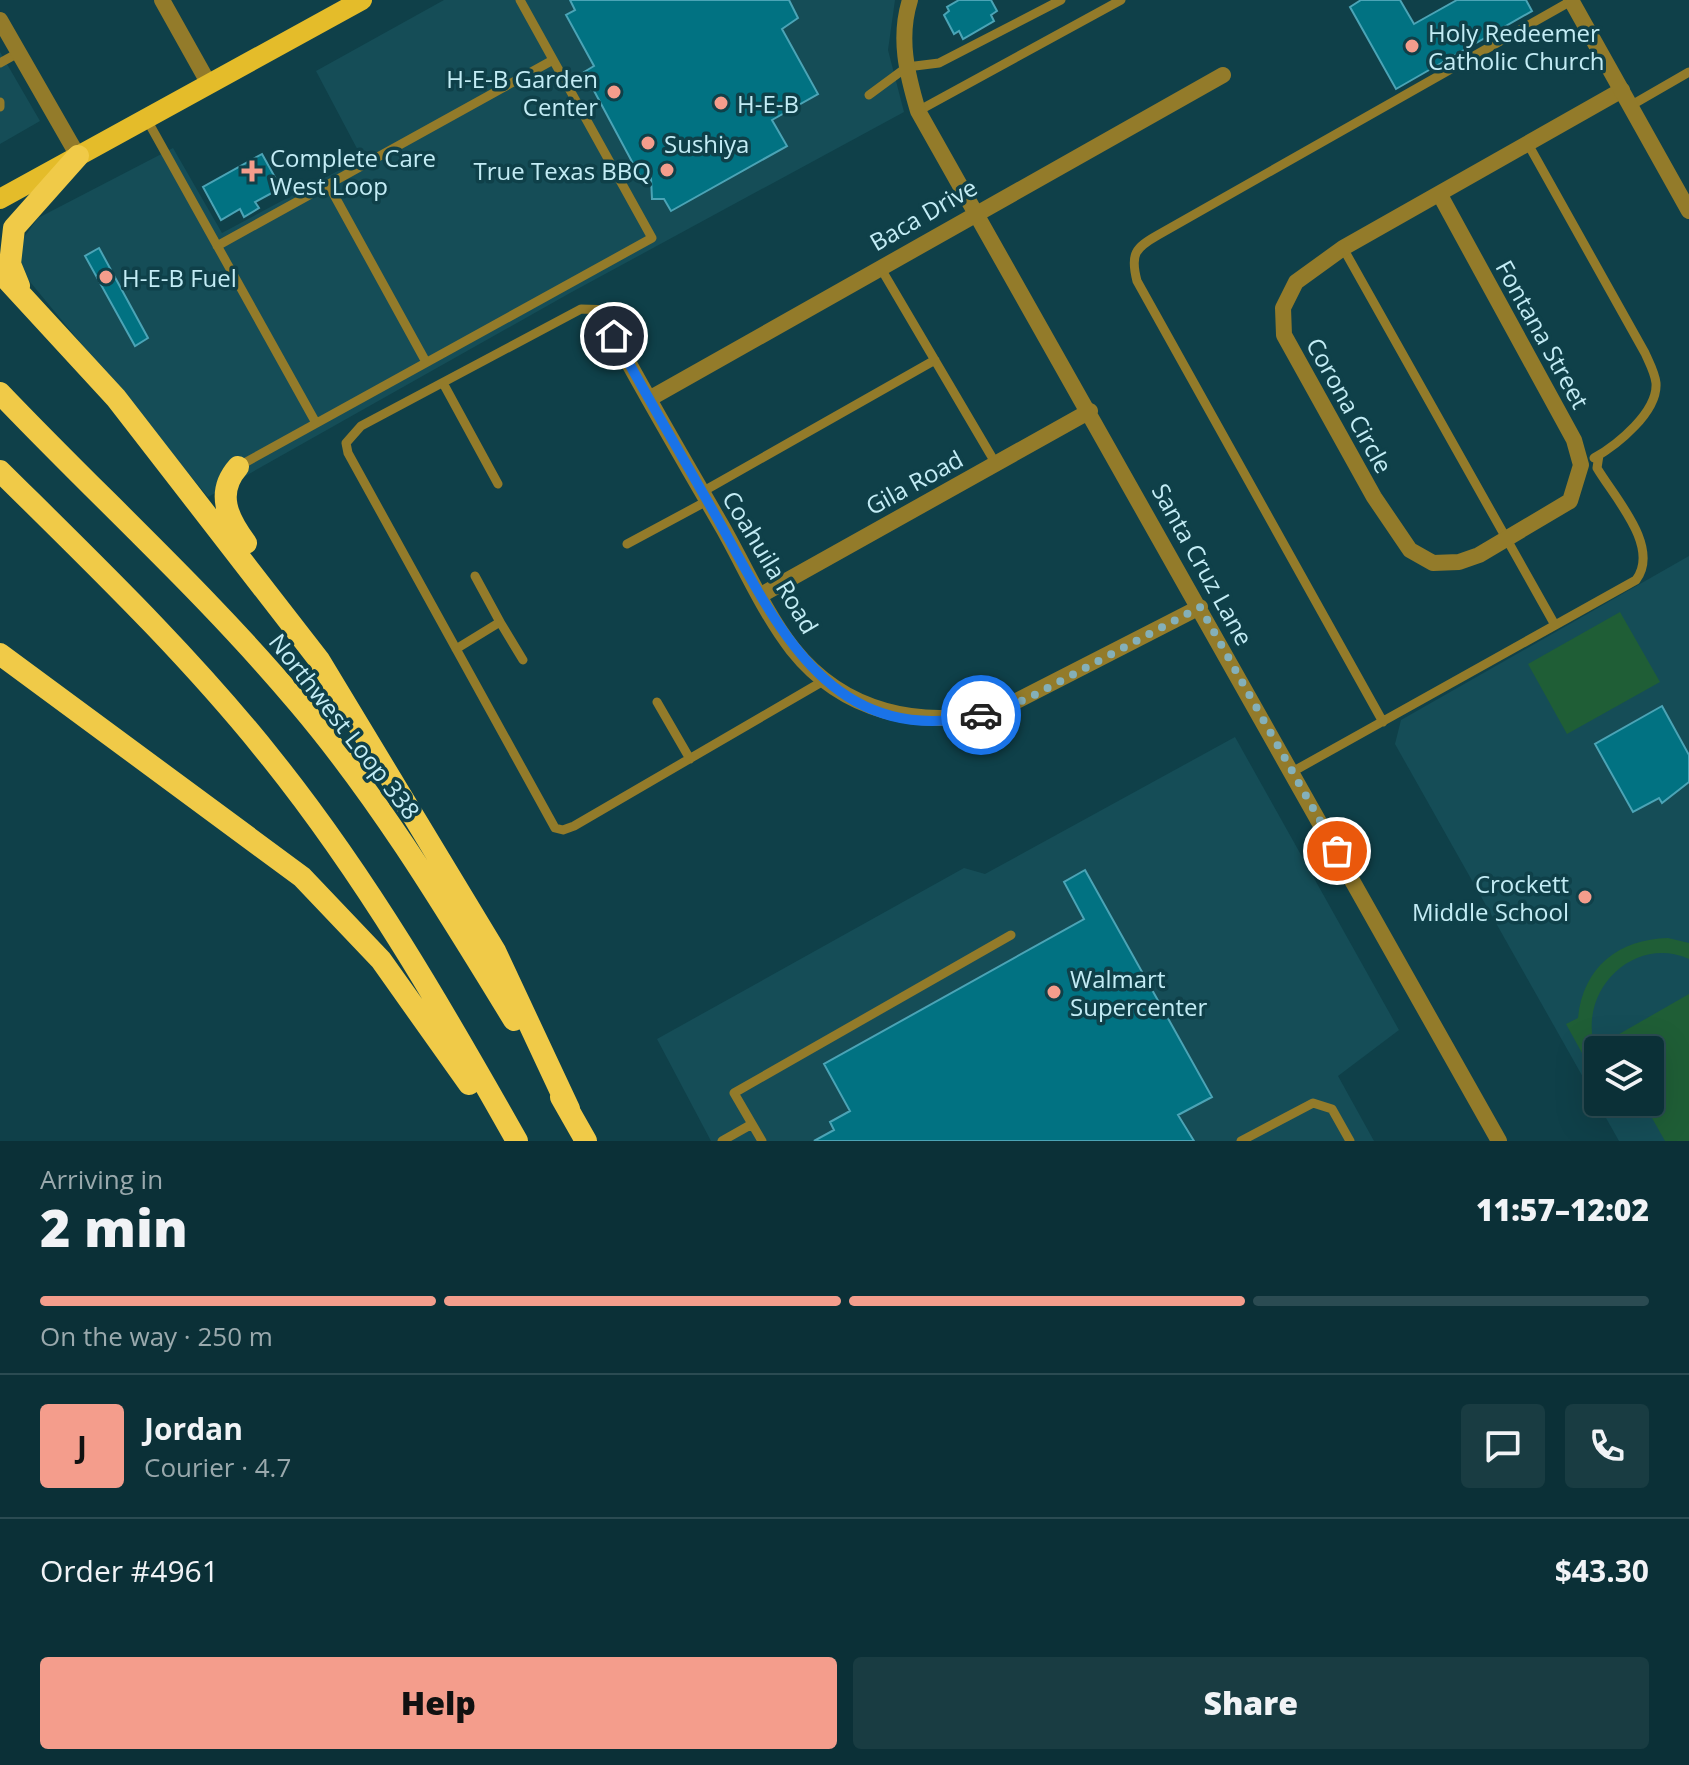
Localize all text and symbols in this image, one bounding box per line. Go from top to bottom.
place label: Holy Redeemer Catholic Church [1428,16,1605,77]
marker: Holy Redeemer Catholic Church [1403,37,1421,55]
place label: H-E-B Garden Center [446,62,598,123]
marker: H-E-B Garden Center [605,83,623,101]
place label: H-E-B [737,87,799,120]
marker: H-E-B [712,94,730,112]
place label: Sushiya [664,127,749,160]
marker: Sushiya [639,134,657,152]
place label: Complete Care West Loop [270,141,436,202]
place label: True Texas BBQ [474,154,651,187]
marker: Complete Care West Loop [241,160,263,182]
marker: True Texas BBQ [658,161,676,179]
street label: Baca Drive [863,170,983,258]
street label: Fontana Street [1489,254,1597,414]
place label: H-E-B Fuel [122,261,237,294]
marker: H-E-B Fuel [97,268,115,286]
pin [580,302,648,370]
icon: home [592,314,636,358]
street label: Corona Circle [1299,331,1401,479]
street label: Gila Road [859,442,969,522]
street label: Santa Cruz Lane [1145,477,1261,651]
street label: Coahuila Road [715,484,827,640]
street label: Northwest Loop 338 [262,626,428,826]
courier [941,675,1021,755]
icon: car [959,693,1003,737]
pin [1303,817,1371,885]
icon: bag [1315,829,1359,873]
place label: Crockett Middle School [1412,867,1569,928]
marker: Crockett Middle School [1576,888,1594,906]
place label: Walmart Supercenter [1070,962,1208,1023]
marker: Walmart Supercenter [1045,983,1063,1001]
map controls [1584,1036,1664,1116]
button: layers [1584,1036,1664,1116]
text: Arriving in [40,1161,163,1197]
text: 11:57–12:02 [1476,1189,1649,1230]
text: 2 min [40,1191,188,1262]
text: On the way · 250 m [40,1318,273,1354]
button: chat [1461,1404,1545,1488]
button: phone [1565,1404,1649,1488]
text: Jordan [144,1408,243,1449]
text: J [77,1426,87,1467]
text: Courier · 4.7 [144,1449,291,1485]
text: Order #4961 [40,1550,219,1591]
text: $43.30 [1555,1550,1649,1591]
button: Help [40,1657,837,1749]
button: Share [853,1657,1649,1749]

